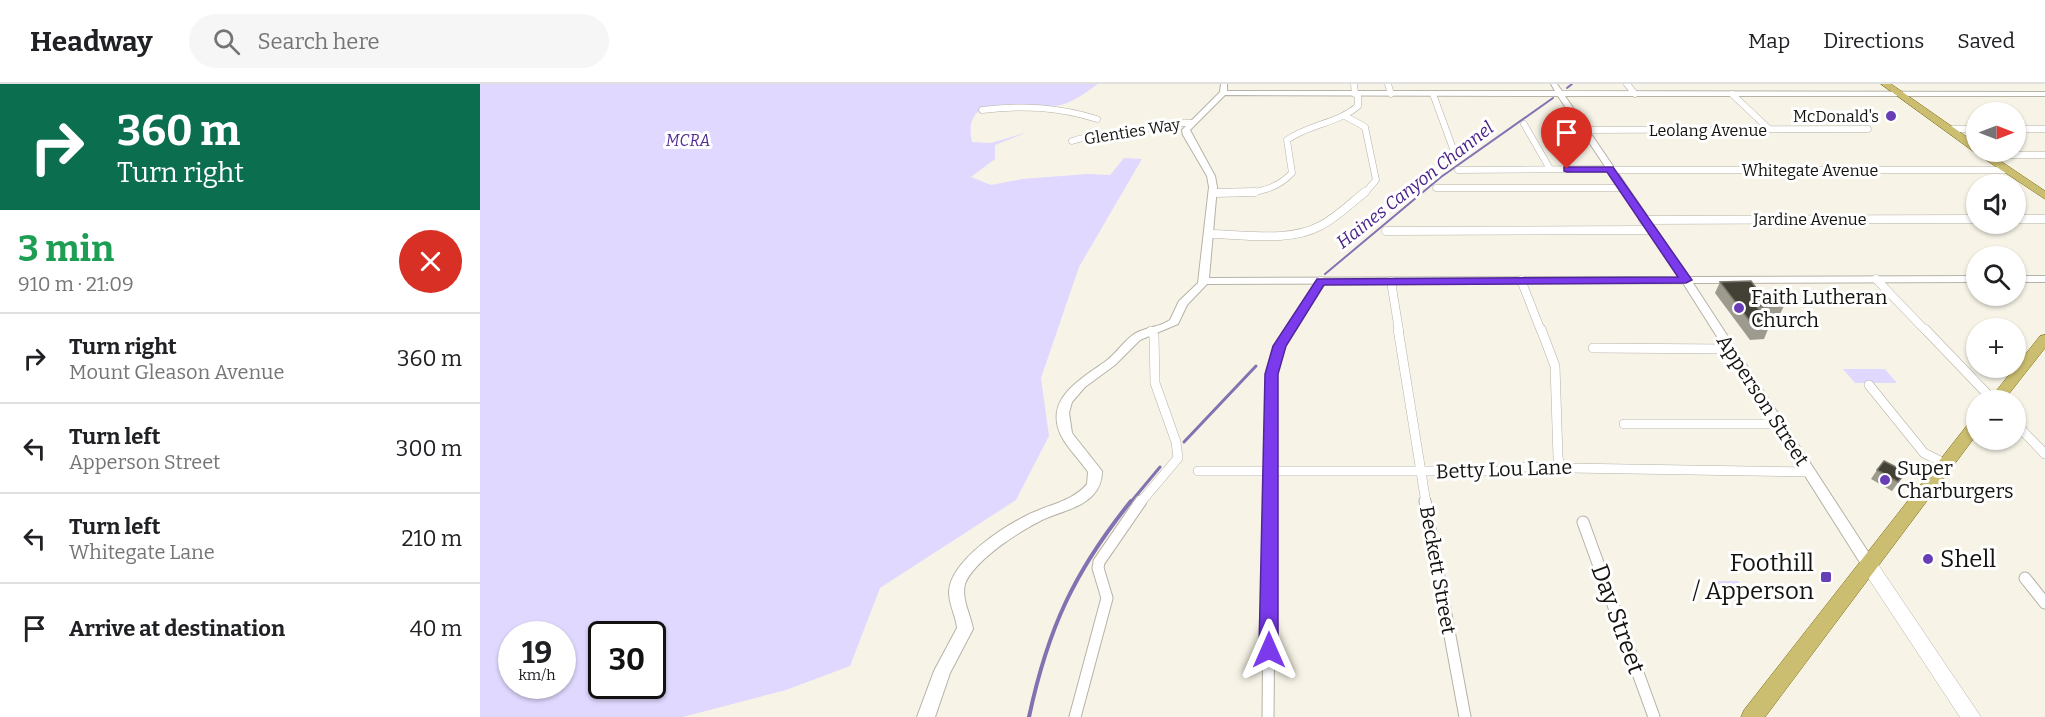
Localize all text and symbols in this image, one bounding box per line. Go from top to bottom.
search box [189,14,609,68]
text: Headway [30,25,153,58]
icon: search [210,25,243,58]
text: Search here [258,28,380,55]
text: Map [1748,28,1790,54]
text: Directions [1823,28,1924,54]
text: Saved [1957,28,2015,54]
north arrow [1966,102,2026,162]
map controls [1966,102,2026,450]
text: 360 m [117,106,240,156]
pin [1541,107,1592,169]
place label: McDonald's [1793,107,1879,126]
icon: right [18,108,96,186]
marker: McDonald's [1884,109,1898,123]
street label: Glenties Way [1083,114,1182,148]
icon: arrive [1550,116,1583,149]
water label: Haines Canyon Channel [1332,117,1498,253]
street label: Leolang Avenue [1649,121,1767,140]
park label: MCRA [666,131,711,150]
text: Turn right [117,157,244,189]
street label: Whitegate Avenue [1742,161,1878,180]
button: sound [1966,174,2026,234]
street label: Jardine Avenue [1753,210,1867,229]
text: 3 min [18,227,114,271]
button: close [399,230,462,293]
button: search [1966,246,2026,306]
text: 910 m · 21:09 [18,272,134,296]
place label: Faith Lutheran Church [1751,285,1888,332]
marker: Faith Lutheran Church [1732,301,1746,315]
button: + [1966,318,2026,378]
street label: Apperson Street [1712,330,1814,470]
text: Turn right [69,333,177,360]
icon: right [18,342,51,375]
text: 360 m [397,345,462,372]
text: Mount Gleason Avenue [69,360,284,384]
button: − [1966,390,2026,450]
text: Turn left [69,423,161,450]
icon: left [18,432,51,465]
text: 300 m [396,435,462,462]
text: Apperson Street [69,450,220,474]
street label: Betty Lou Lane [1435,455,1573,483]
place label: Super Charburgers [1897,456,2014,503]
marker: Super Charburgers [1878,473,1892,487]
street label: Beckett Street [1415,504,1461,636]
text: Turn left [69,513,161,540]
icon: left [18,522,51,555]
text: 210 m [402,525,462,552]
text: Whitegate Lane [69,540,215,564]
place label: Shell [1940,545,1996,573]
place label: Foothill / Apperson [1693,549,1814,605]
marker: Shell [1921,552,1935,566]
street label: Day Street [1585,560,1651,678]
marker: Foothill / Apperson [1819,570,1833,584]
icon: arrive [18,612,51,645]
text: Arrive at destination [69,615,285,642]
text: 40 m [410,615,462,642]
position arrow [1237,618,1301,682]
speed limit sign: 30 [588,621,666,699]
text: 19 [522,635,552,671]
text: km/h [518,666,556,684]

